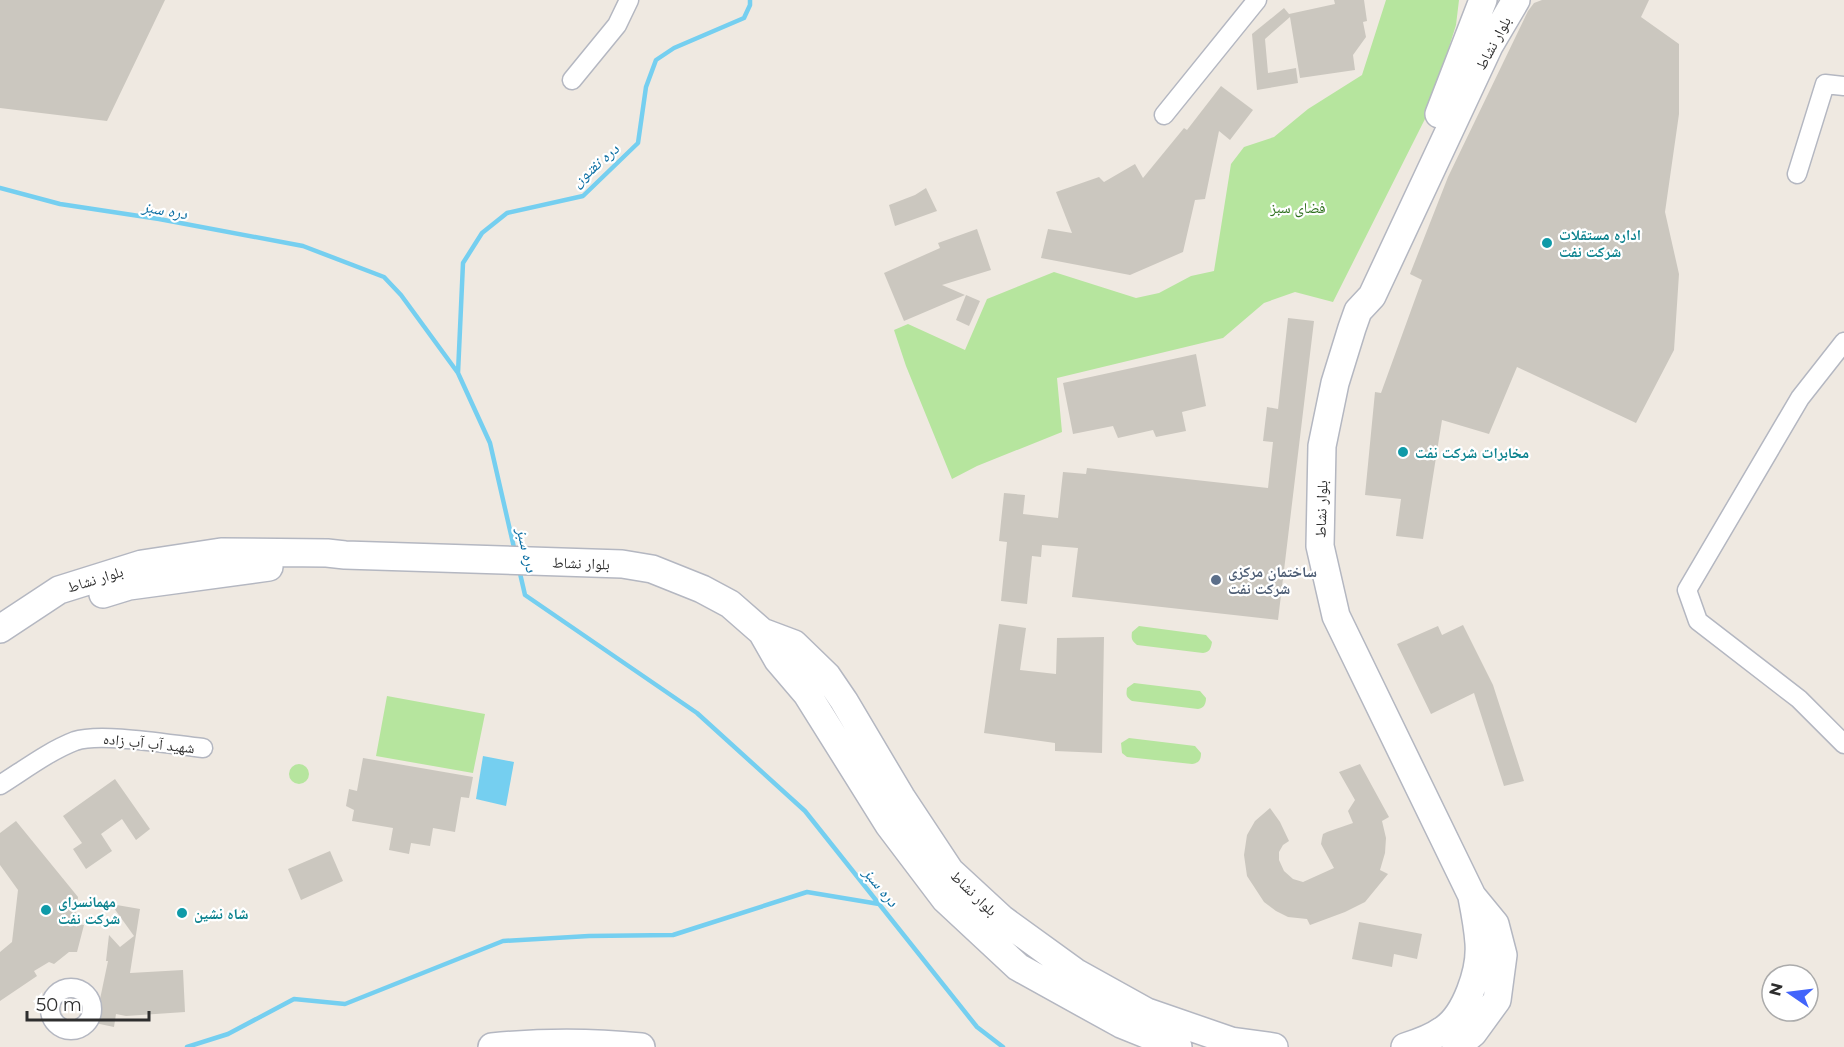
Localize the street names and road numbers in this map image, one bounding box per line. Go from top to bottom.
street label: بلوار نشاط [1471,13,1515,73]
street label: بلوار نشاط [1311,480,1331,538]
street label: بلوار نشاط [552,553,610,573]
street label: بلوار نشاط [65,562,125,596]
street label: شهید آب آب زاده [102,729,196,757]
street label: بلوار نشاط [947,866,1001,920]

